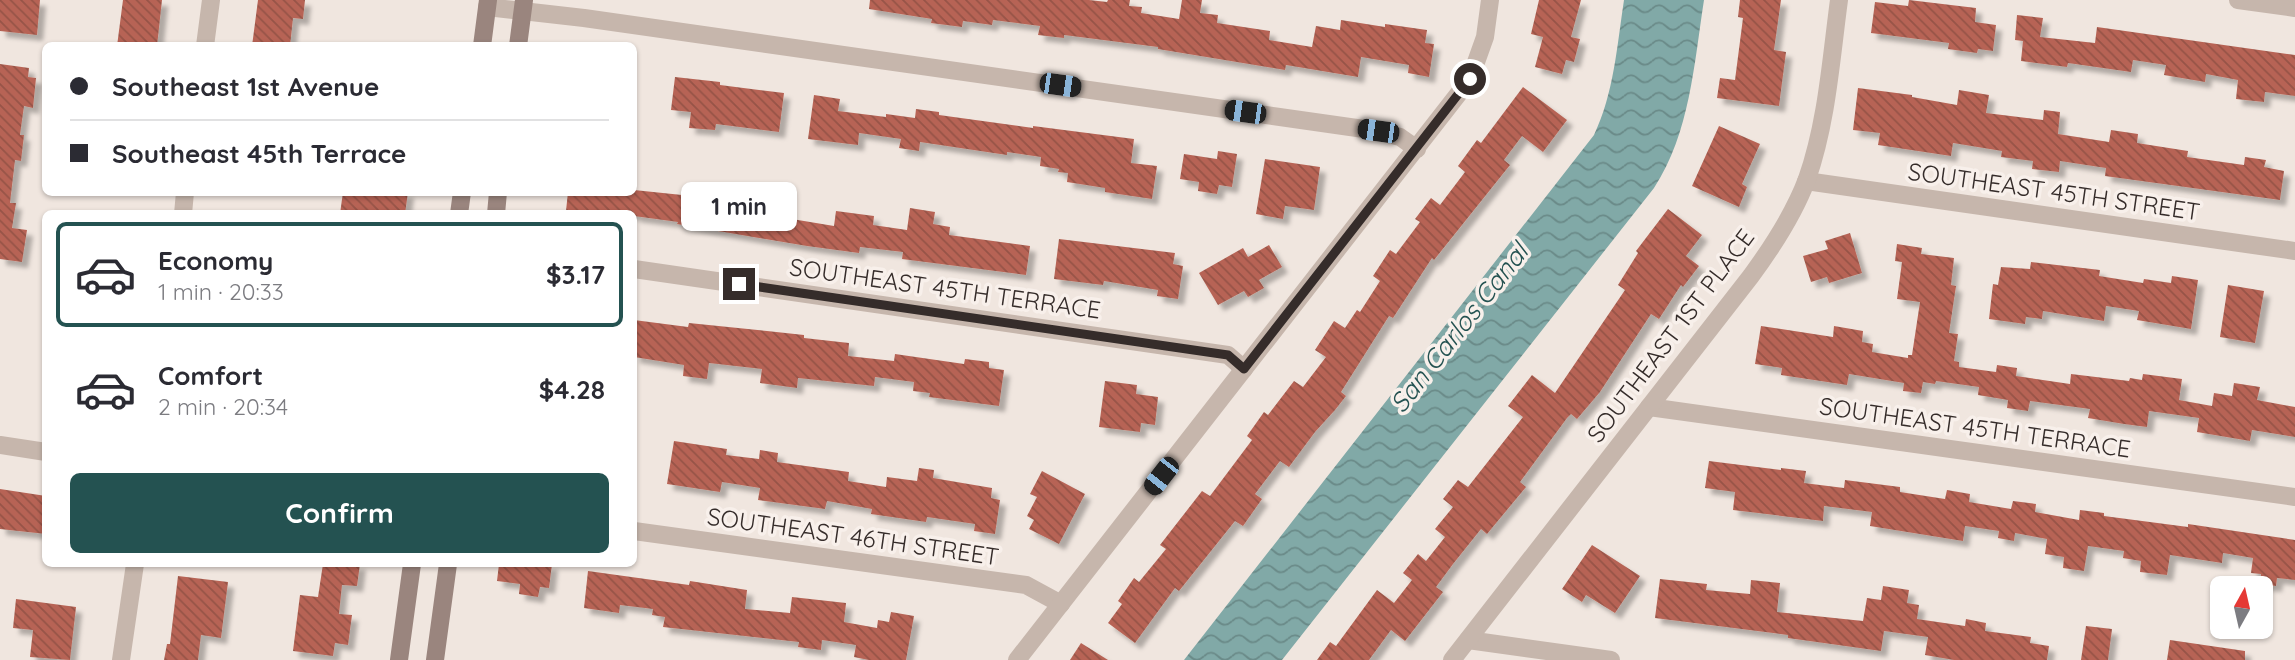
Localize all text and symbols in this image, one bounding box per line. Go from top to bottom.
route start [1454,63,1486,95]
text: Southeast 1st Avenue [112,70,379,103]
car [1038,72,1083,98]
car [1223,99,1268,125]
car [1356,118,1401,144]
text: Southeast 45th Terrace [112,137,406,170]
street label: SOUTHEAST 45TH STREET [1906,156,2202,226]
callout: 1 min [681,182,797,232]
text: 1 min [711,192,767,221]
street label: SOUTHEAST 1ST PLACE [1580,223,1760,448]
water label: San Carlos Canal [1382,234,1537,419]
icon: car [74,243,137,306]
text: Economy [158,244,273,277]
street label: SOUTHEAST 45TH TERRACE [788,251,1103,325]
text: $3.17 [546,258,605,291]
route end [723,268,755,300]
text: 1 min · 20:33 [158,277,284,306]
icon: car [74,358,137,421]
text: Comfort [158,359,263,392]
text: $4.28 [539,373,605,406]
street label: SOUTHEAST 45TH TERRACE [1818,390,2133,464]
text: 2 min · 20:34 [158,392,288,421]
car [1140,453,1183,499]
button: Confirm [70,473,609,553]
street label: SOUTHEAST 46TH STREET [705,501,1001,571]
north arrow [2210,576,2273,639]
map controls [2210,576,2273,639]

